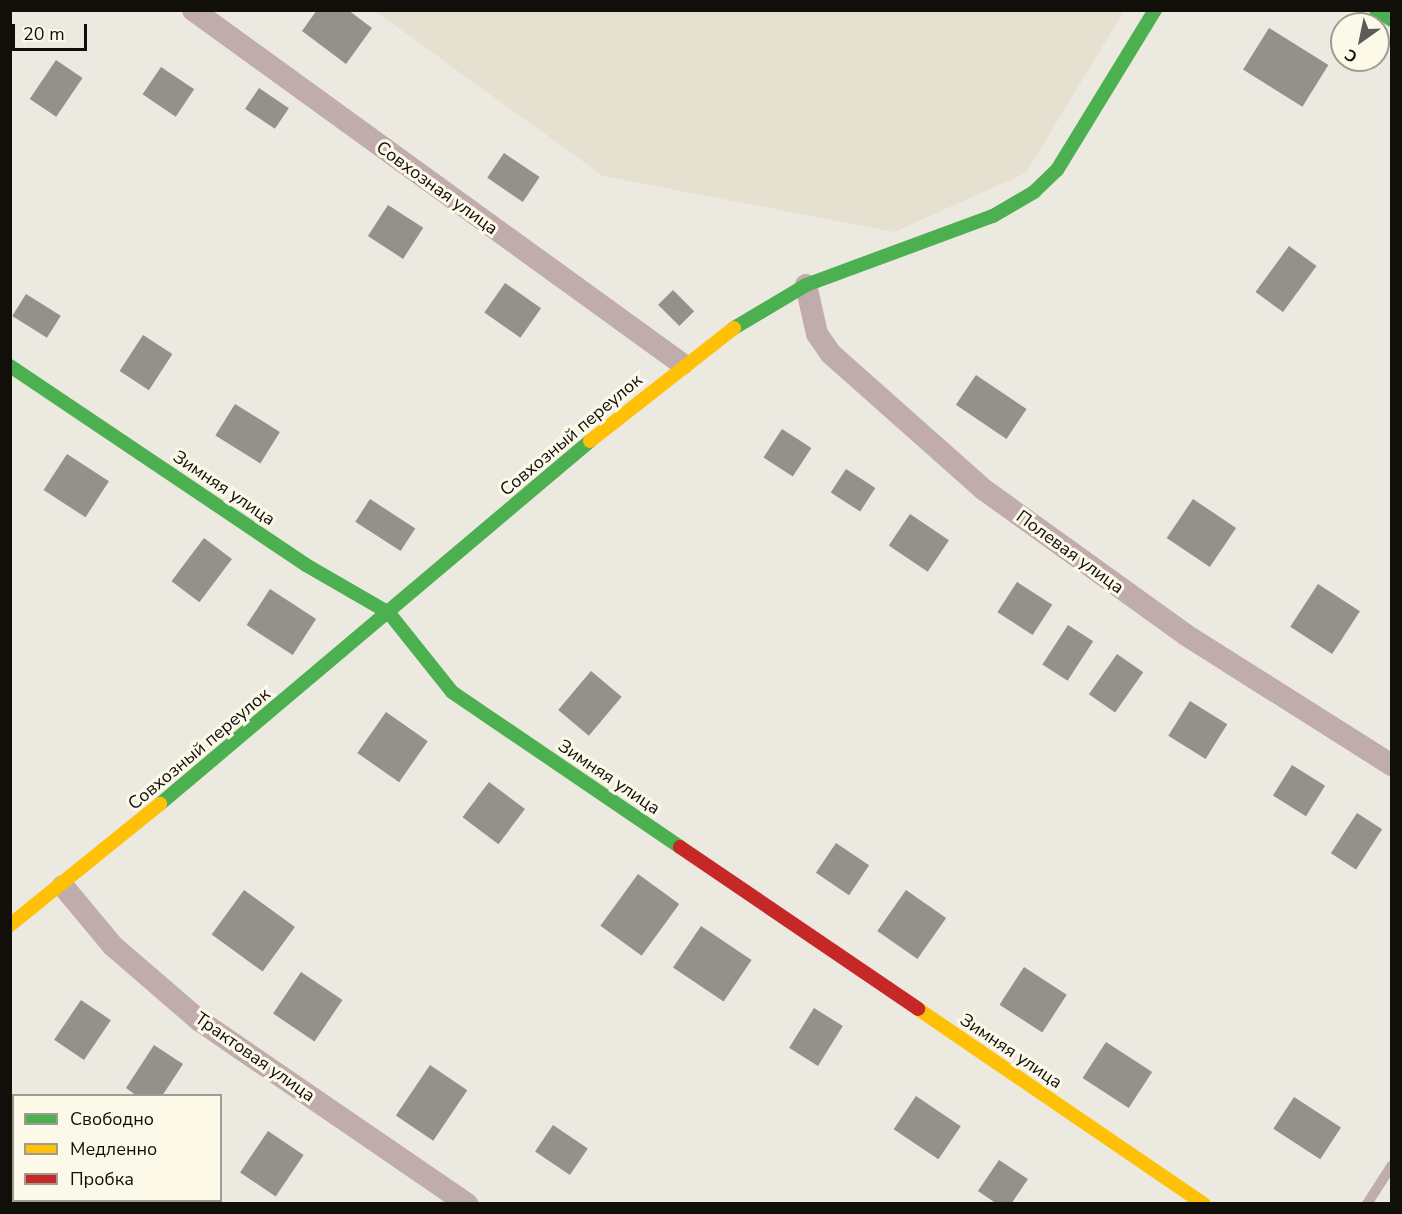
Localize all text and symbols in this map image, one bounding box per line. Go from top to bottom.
scale bar [15,12,90,50]
north arrow [1330,12,1390,72]
text: 20 m [23,22,65,46]
text: С [1341,43,1362,68]
street label: Совхозная улица [372,137,502,239]
street label: Совхозный переулок [496,369,646,501]
street label: Зимняя улица [169,446,279,530]
street label: Полевая улица [1012,506,1128,598]
street label: Совхозный переулок [124,683,274,815]
street label: Зимняя улица [554,735,664,819]
street label: Трактовая улица [191,1008,319,1106]
street label: Зимняя улица [956,1009,1066,1093]
legend [12,1094,222,1202]
text: Свободно [70,1107,154,1131]
text: Медленно [70,1137,157,1161]
text: Пробка [70,1167,134,1191]

